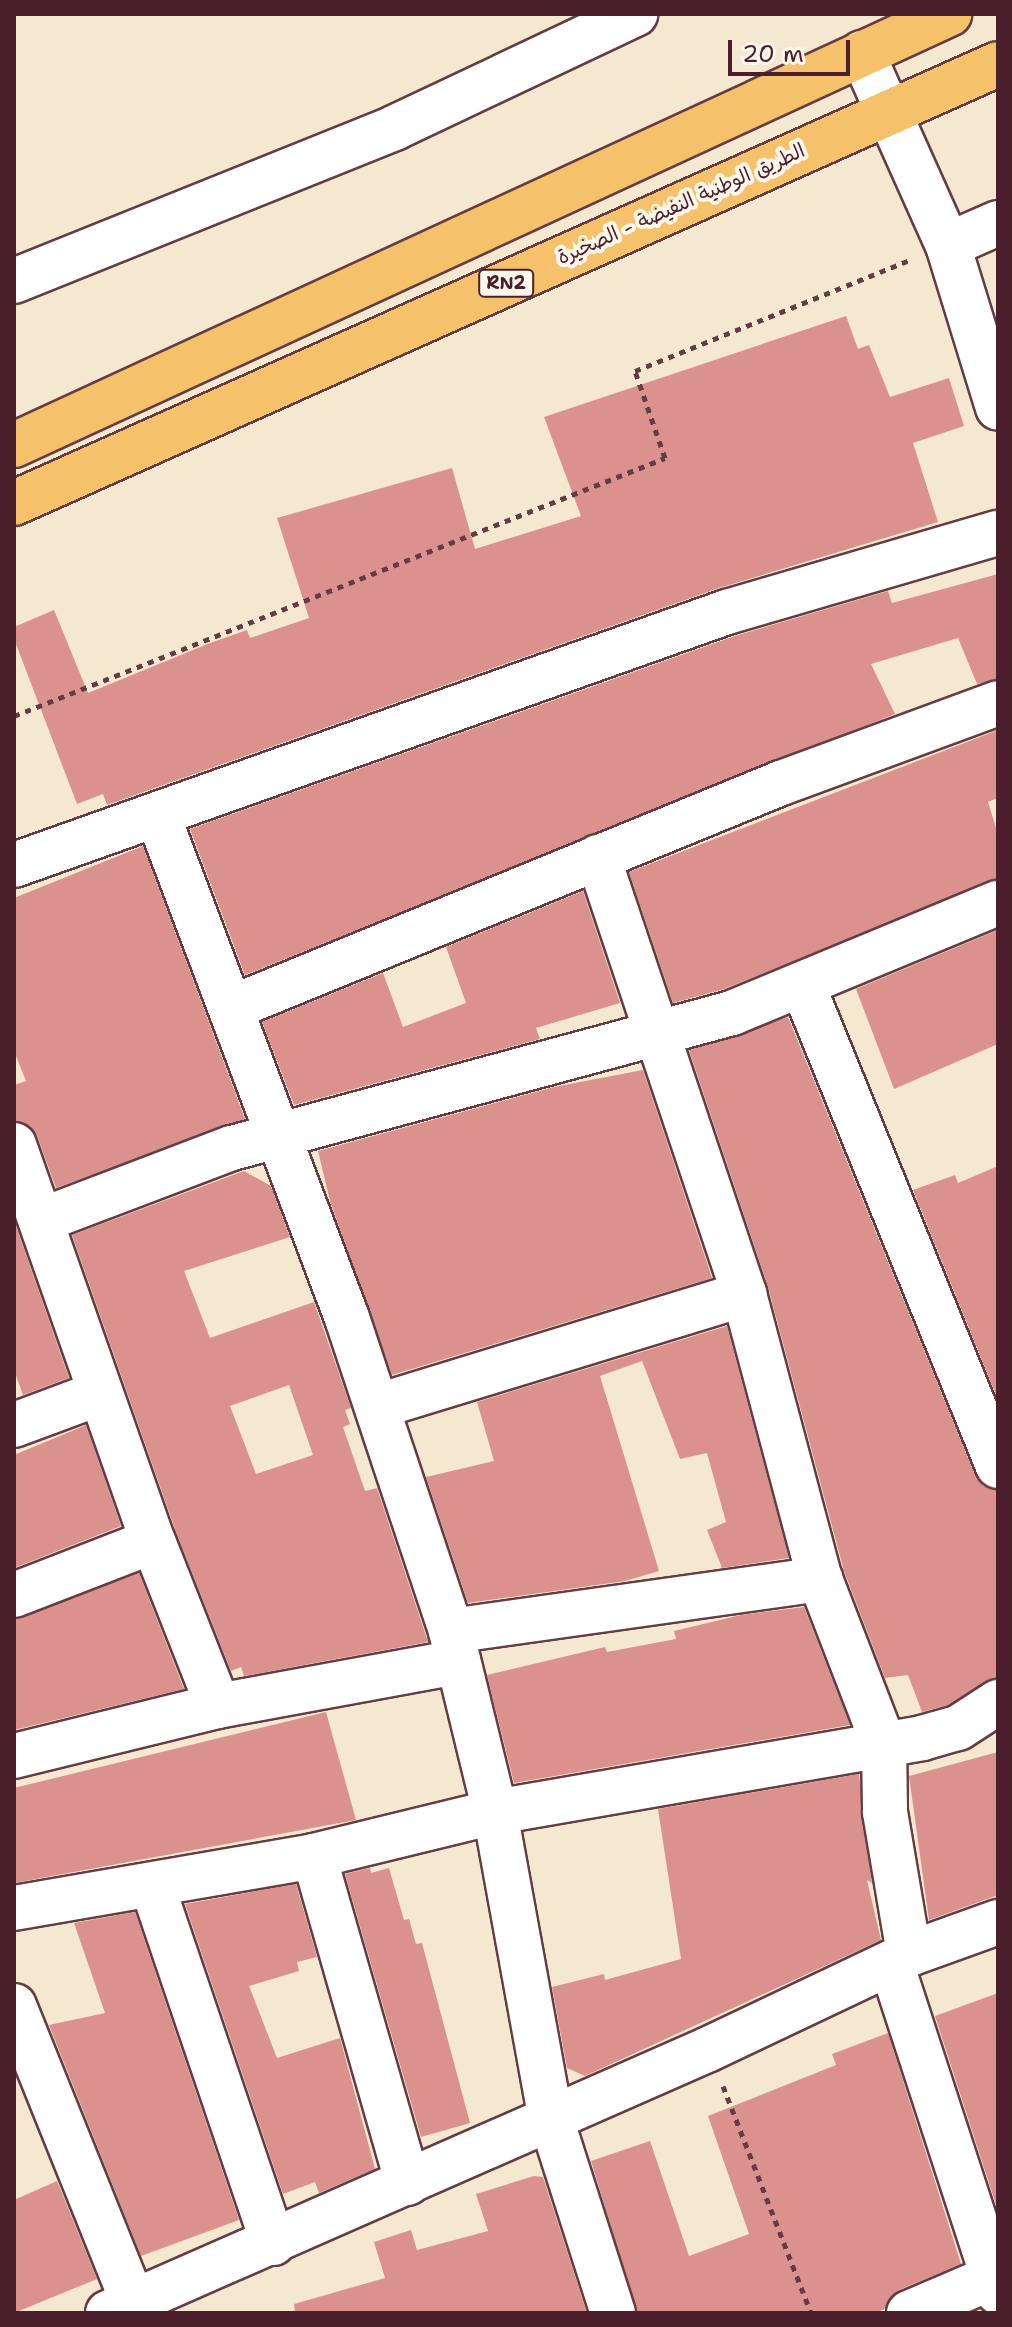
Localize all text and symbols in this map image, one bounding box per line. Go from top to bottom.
scale bar [732,24,854,74]
text: 20 m [742,38,804,70]
street label: الطريق الوطنية النفيضة - الصخيرة [553,138,809,270]
road number: RN2 [478,269,534,297]

